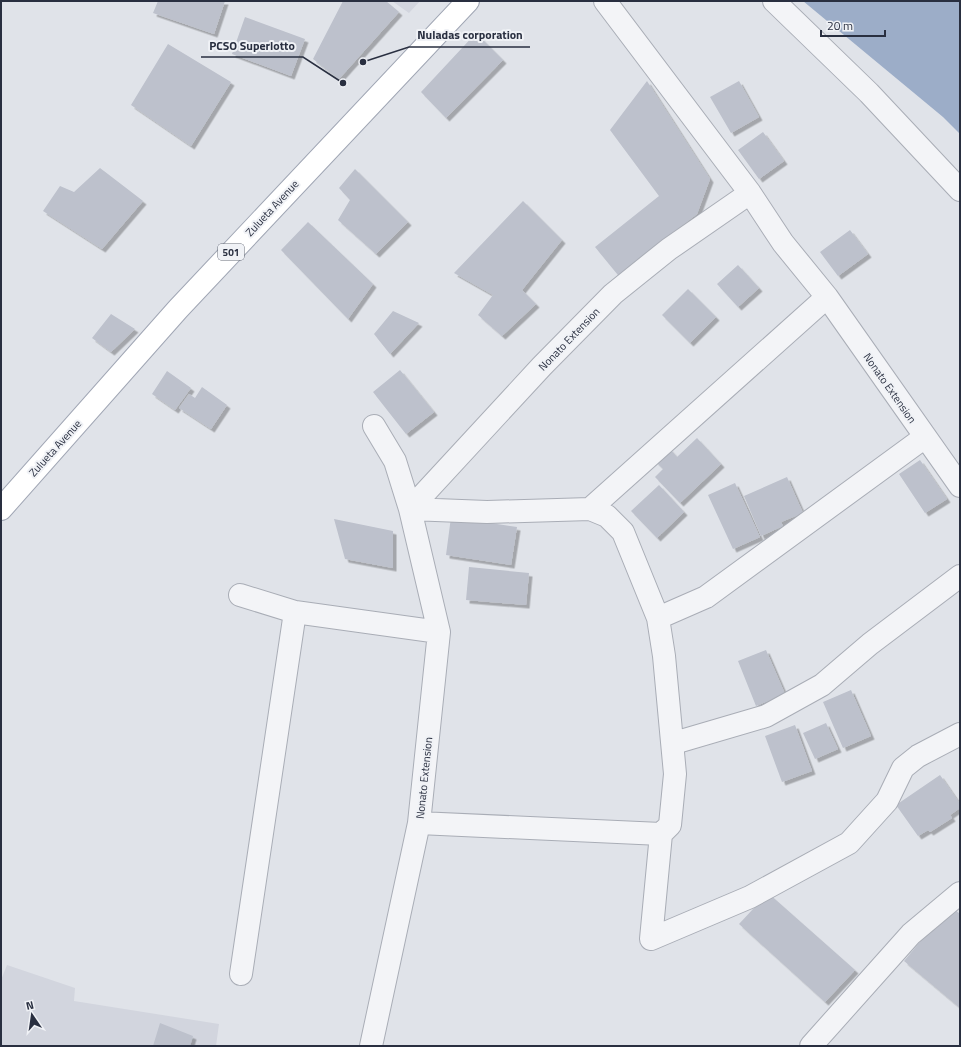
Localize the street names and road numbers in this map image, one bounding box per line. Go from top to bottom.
street label: Zulueta Avenue [242,176,303,240]
road number: 501 [218,244,244,260]
street label: Nonato Extension [535,304,603,374]
street label: Nonato Extension [860,350,920,426]
street label: Zulueta Avenue [25,416,85,480]
street label: Nonato Extension [412,736,436,820]

